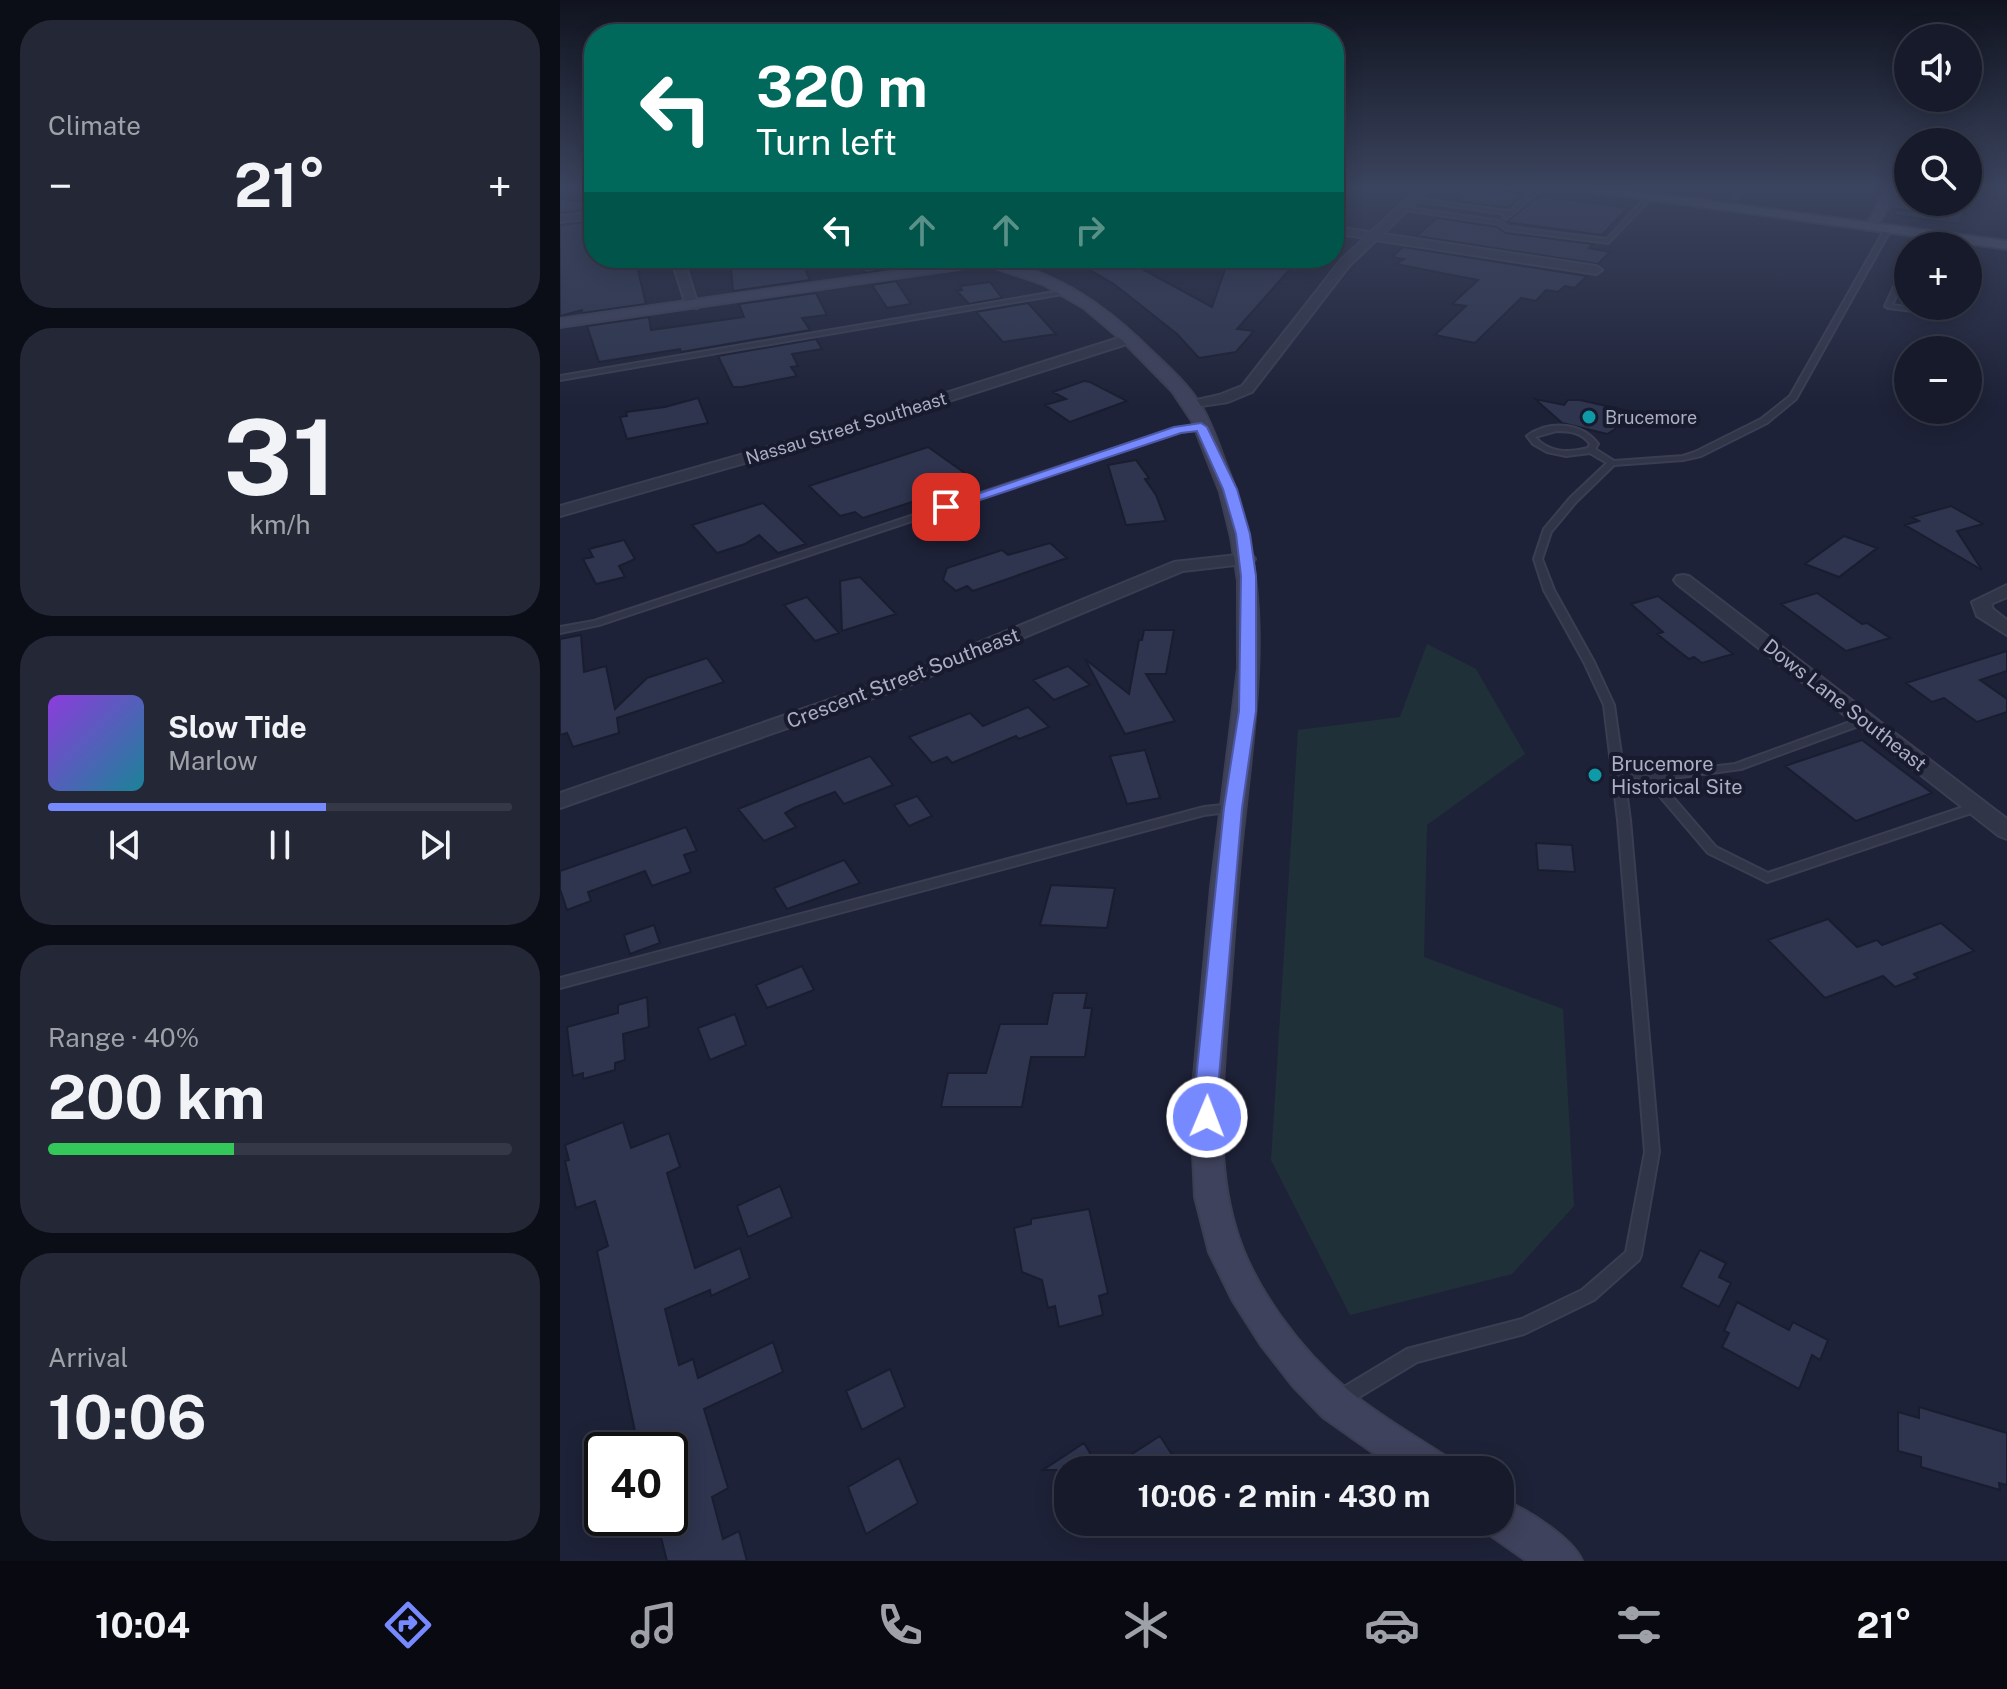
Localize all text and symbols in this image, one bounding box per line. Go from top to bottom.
map controls [1894,24,1982,424]
button: sound [1894,24,1982,112]
text: 320 m [756,54,928,120]
icon: left [624,56,728,160]
text: Climate [48,110,141,141]
text: Turn left [756,121,897,163]
button: search [1894,128,1982,216]
text: 21° [234,150,326,221]
text: − [48,160,72,212]
text: + [488,160,512,212]
icon: left [816,208,860,252]
icon: ahead [900,208,944,252]
icon: ahead [984,208,1028,252]
icon: right [1068,208,1112,252]
button: + [1894,232,1982,320]
button: − [1894,336,1982,424]
street label: Nassau Street Southeast [743,387,949,469]
text: 31 [223,396,337,518]
place label: Brucemore [1605,407,1697,428]
marker: Brucemore [1580,408,1598,426]
pin [912,473,980,541]
icon: arrive [924,485,968,529]
text: km/h [249,509,311,540]
street label: Crescent Street Southeast [783,622,1023,734]
street label: Dows Lane Southeast [1759,634,1931,776]
text: Slow Tide [168,709,307,745]
text: Marlow [168,745,258,776]
place label: Brucemore Historical Site [1611,752,1743,799]
marker: Brucemore Historical Site [1586,766,1604,784]
icon: previous [103,823,147,867]
icon: pause [258,823,302,867]
icon: next [413,823,457,867]
text: Range · 40% [48,1022,199,1053]
text: 200 km [48,1062,265,1133]
position arrow [1165,1075,1249,1159]
text: Arrival [48,1342,128,1373]
text: 10:06 [48,1382,207,1453]
speed limit sign: 40 [584,1432,688,1536]
text: 10:06 · 2 min · 430 m [1138,1478,1430,1514]
icon: directions [380,1597,436,1653]
icon: music [626,1597,682,1653]
icon: phone [872,1597,928,1653]
icon: climate [1118,1597,1174,1653]
icon: car [1364,1597,1420,1653]
icon: filters [1611,1597,1667,1653]
text: 10:04 [95,1604,190,1646]
text: 21° [1857,1604,1912,1646]

